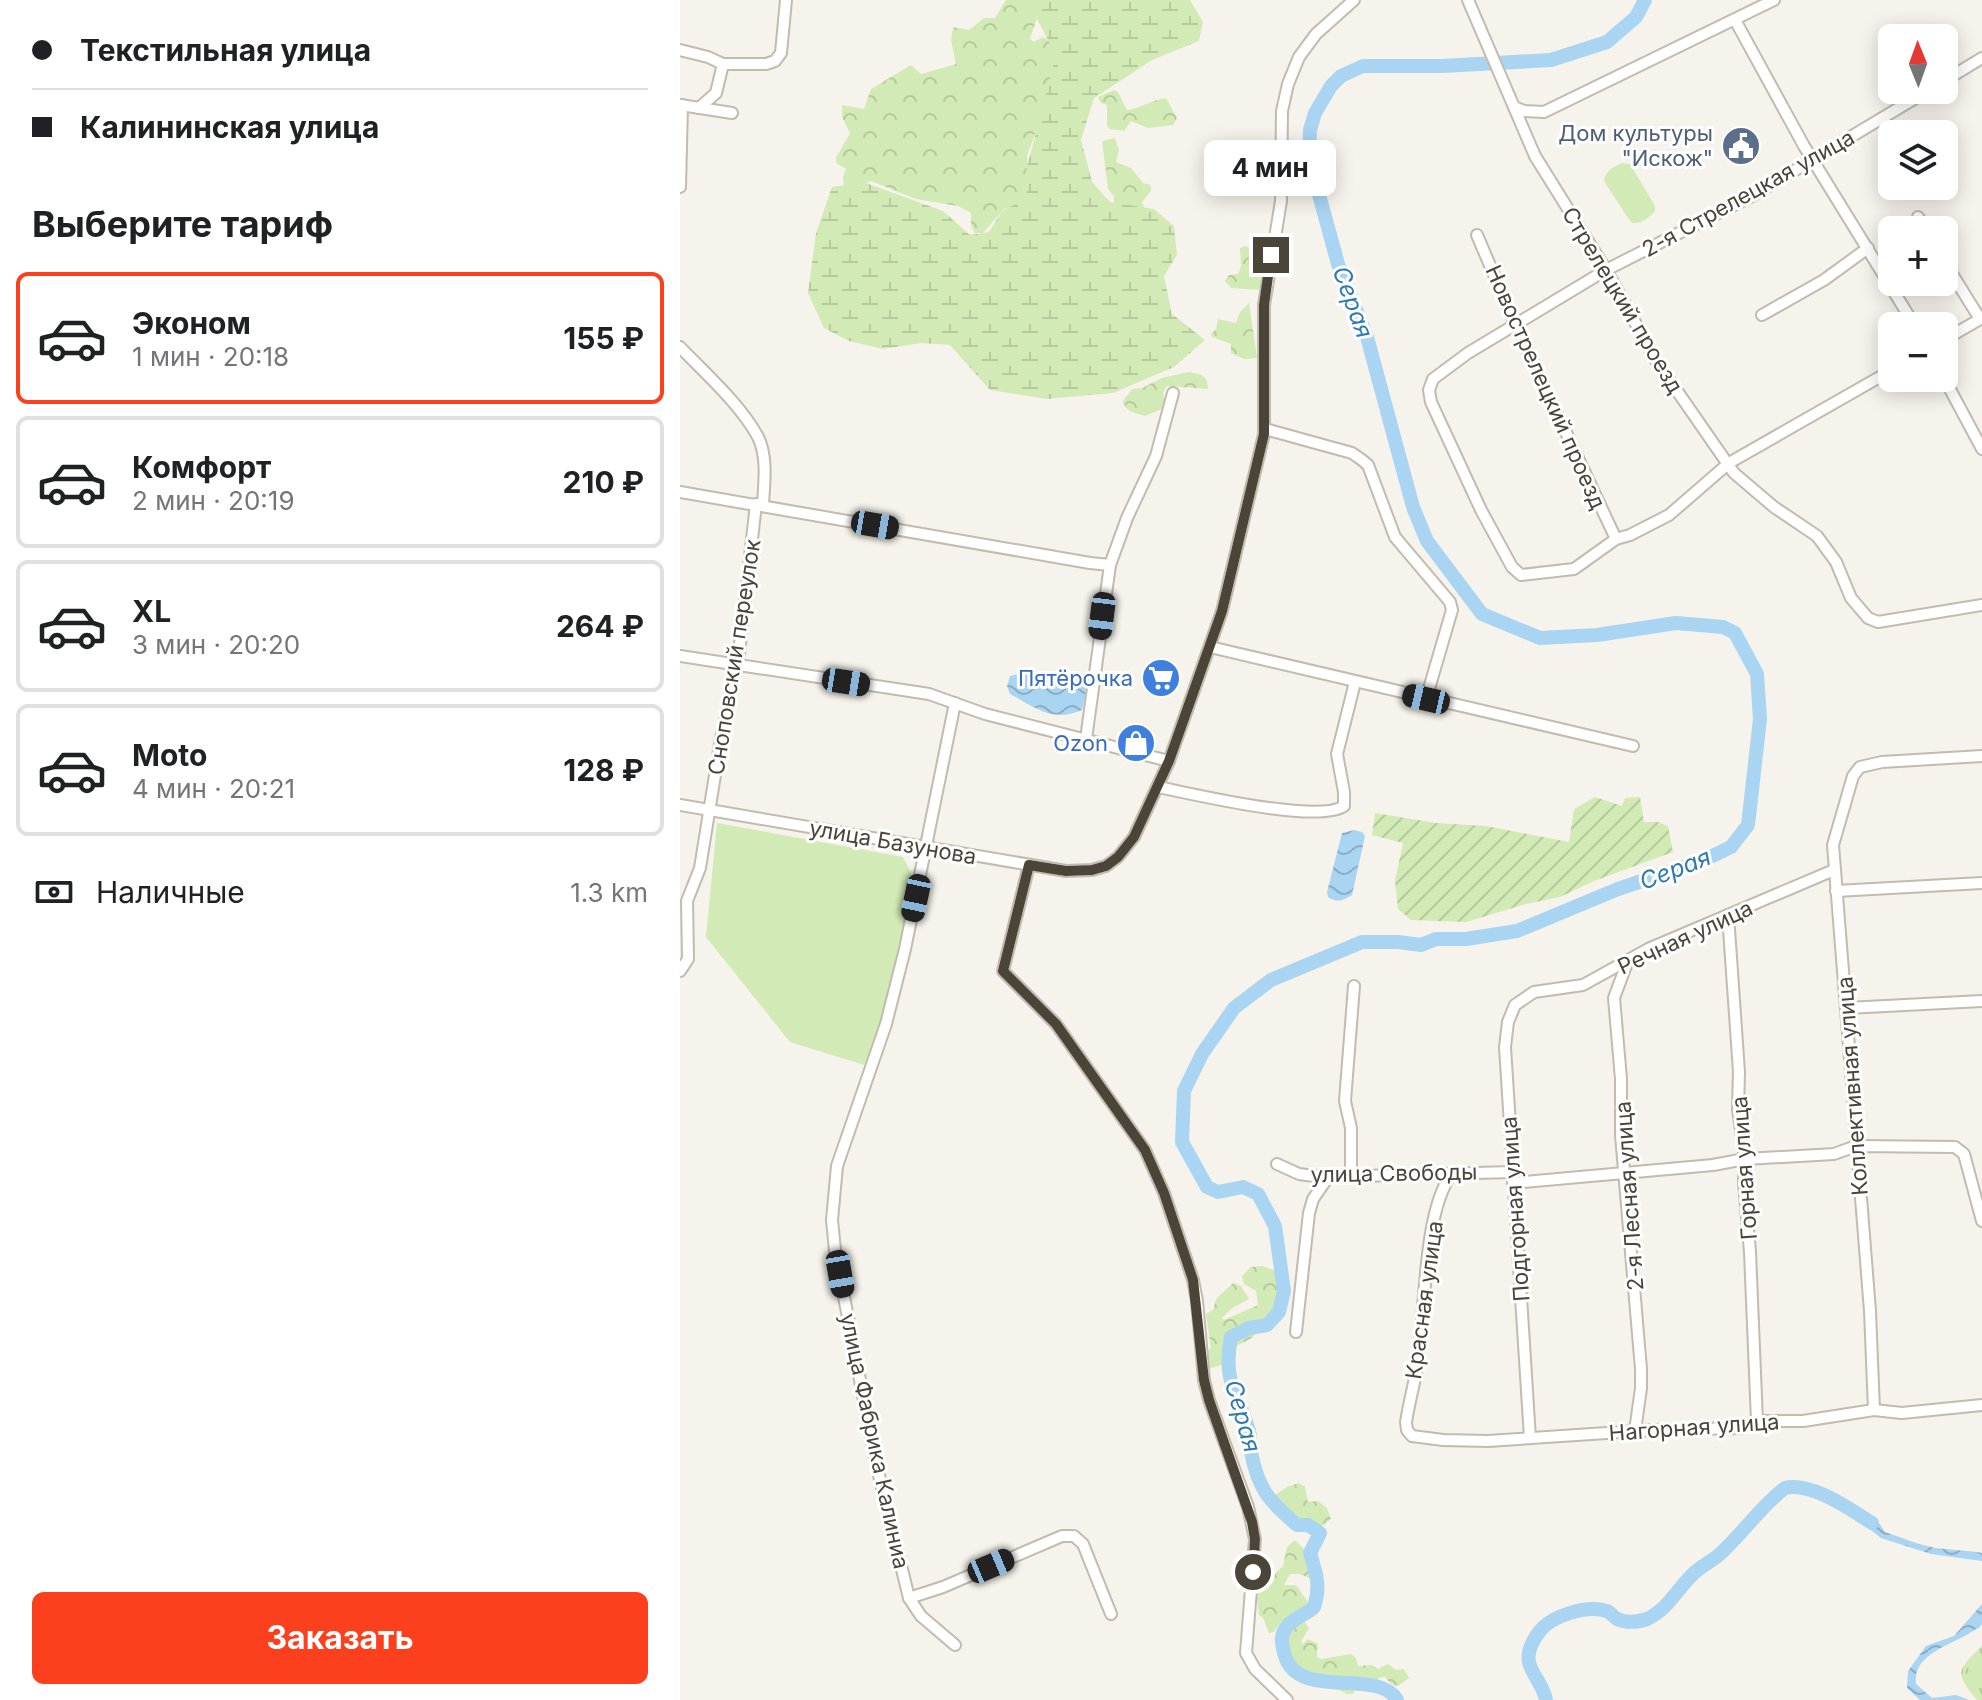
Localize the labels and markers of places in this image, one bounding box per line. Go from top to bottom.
place label: Дом культуры "Искож" [1558,120,1713,171]
public building icon: Дом культуры "Искож" [1720,125,1762,167]
supermarket icon: Пятёрочка [1140,657,1182,699]
place label: Пятёрочка [1018,665,1133,691]
shop icon: Ozon [1115,722,1157,764]
place label: Ozon [1053,730,1108,756]

